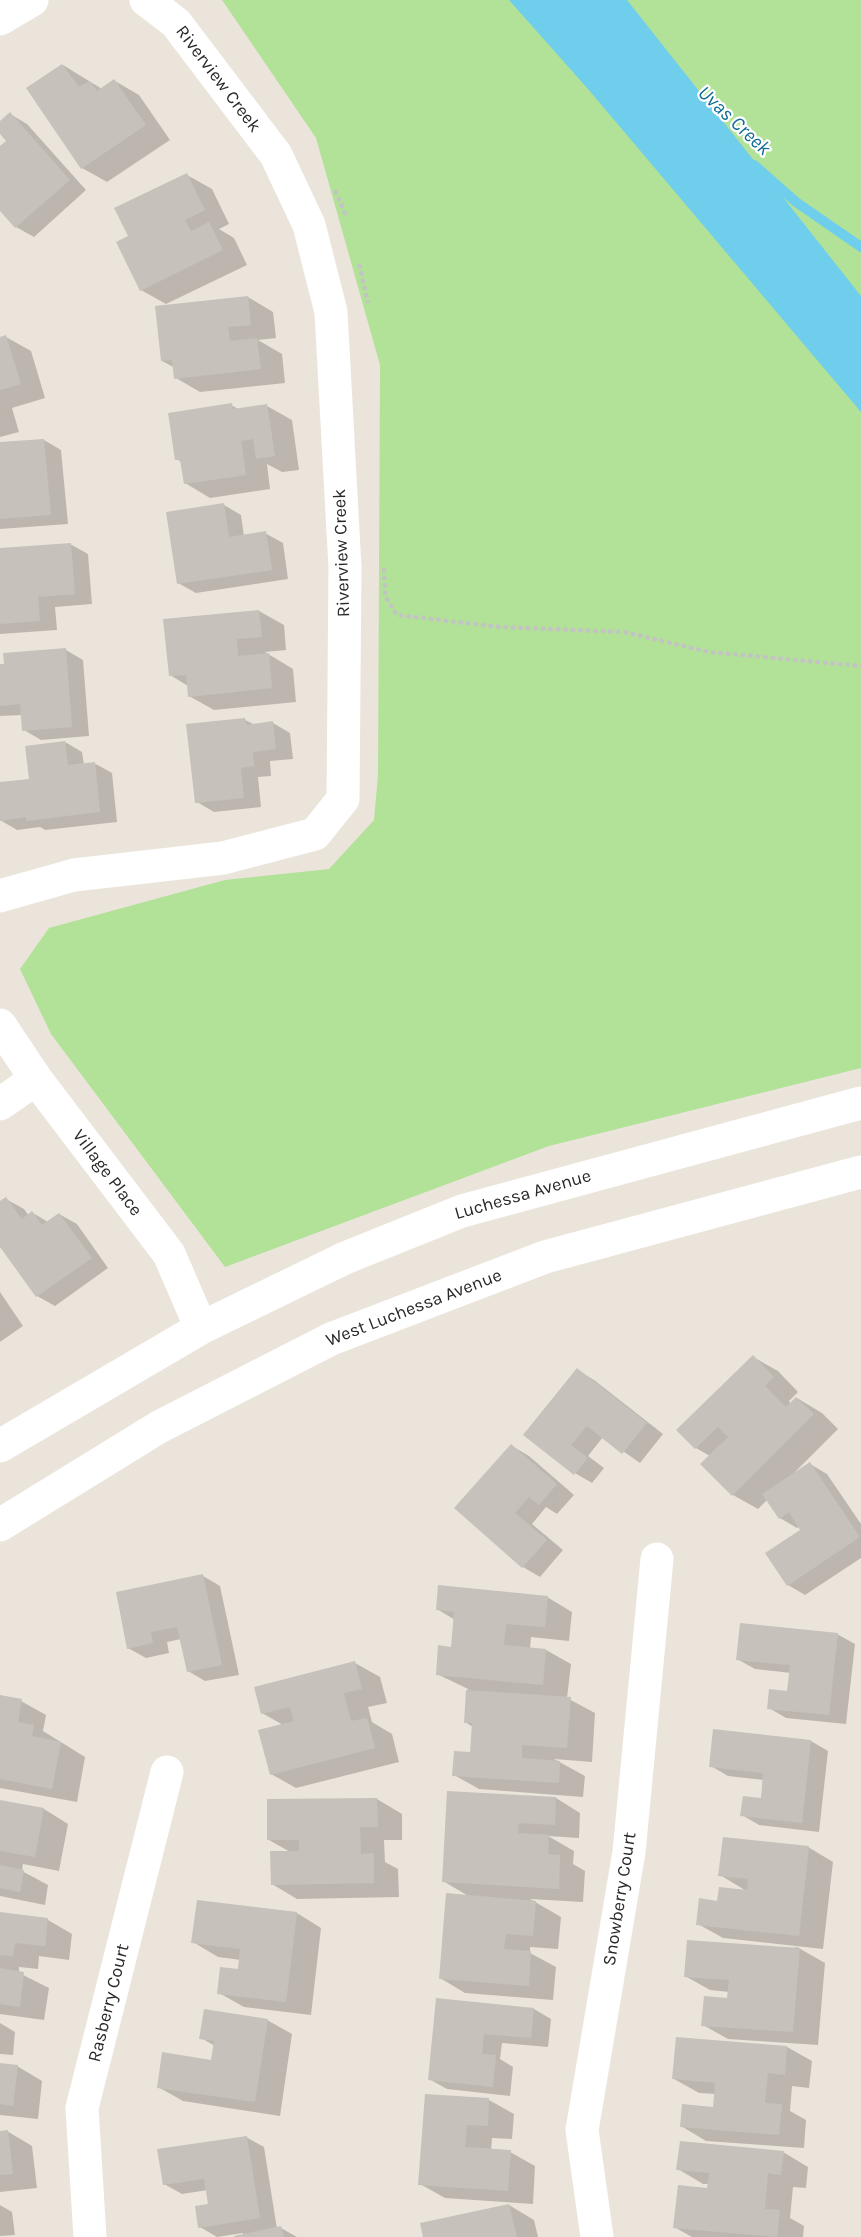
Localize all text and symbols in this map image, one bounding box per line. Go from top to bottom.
street label: Riverview Creek [171,21,265,137]
water label: Uvas Creek [692,81,776,161]
street label: Riverview Creek [329,489,355,617]
street label: Village Place [68,1126,146,1220]
street label: Luchessa Avenue [452,1165,594,1225]
street label: West Luchessa Avenue [323,1265,505,1351]
street label: Snowberry Court [599,1831,641,1967]
street label: Rasberry Court [84,1942,134,2064]

